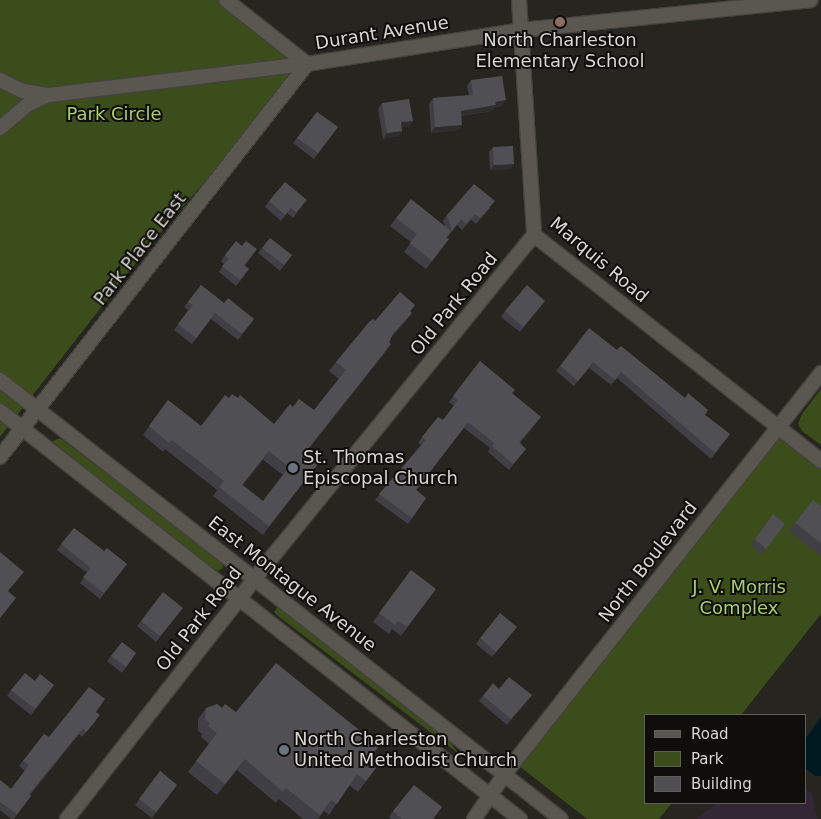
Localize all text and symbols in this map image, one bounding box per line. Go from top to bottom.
street label: Durant Avenue [314,12,450,54]
marker: North Charleston Elementary School [554,16,566,28]
place label: North Charleston Elementary School [475,30,645,72]
park label: Park Circle [66,103,162,125]
street label: Park Place East [89,188,191,310]
street label: Marquis Road [545,213,653,307]
street label: Old Park Road [406,248,502,360]
place label: St. Thomas Episcopal Church [303,447,458,489]
marker: St. Thomas Episcopal Church [287,462,299,474]
street label: North Boulevard [594,497,702,627]
street label: East Montague Avenue [204,512,380,656]
street label: Old Park Road [152,563,246,675]
park label: J. V. Morris Complex [692,577,786,620]
legend [644,714,806,804]
text: Road [691,725,729,743]
place label: North Charleston United Methodist Church [294,729,517,772]
marker: North Charleston United Methodist Church [278,744,290,756]
text: Park [691,750,723,768]
text: Building [691,775,752,793]

